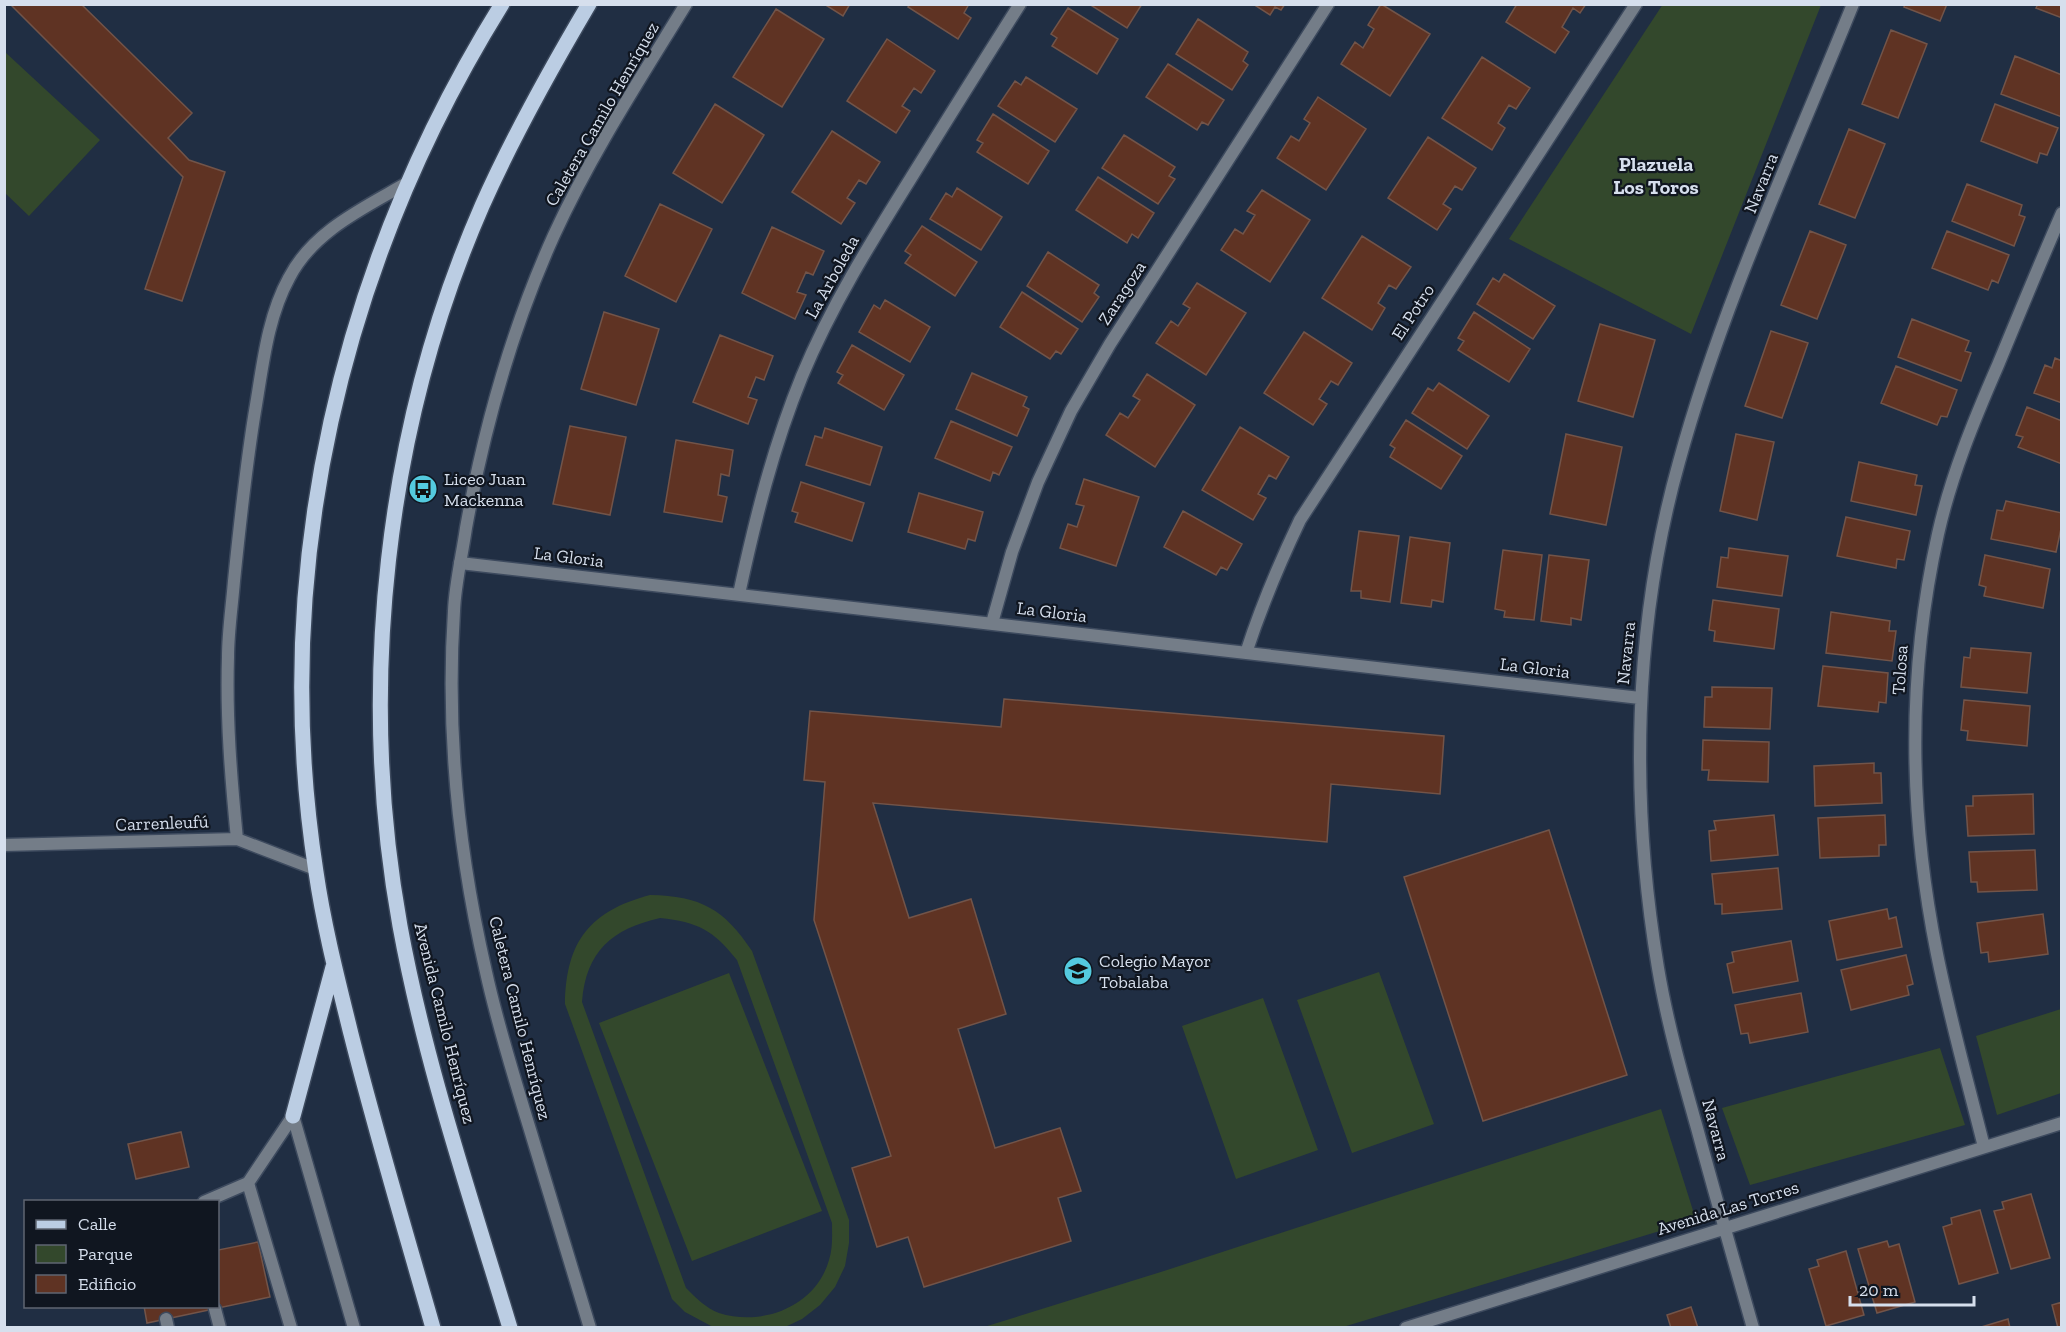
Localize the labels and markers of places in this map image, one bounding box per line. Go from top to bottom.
place label: Liceo Juan Mackenna [444,468,526,511]
bus stop icon: Liceo Juan Mackenna [407,473,439,505]
place label: Colegio Mayor Tobalaba [1099,950,1211,993]
school or university icon: Colegio Mayor Tobalaba [1062,955,1094,987]

